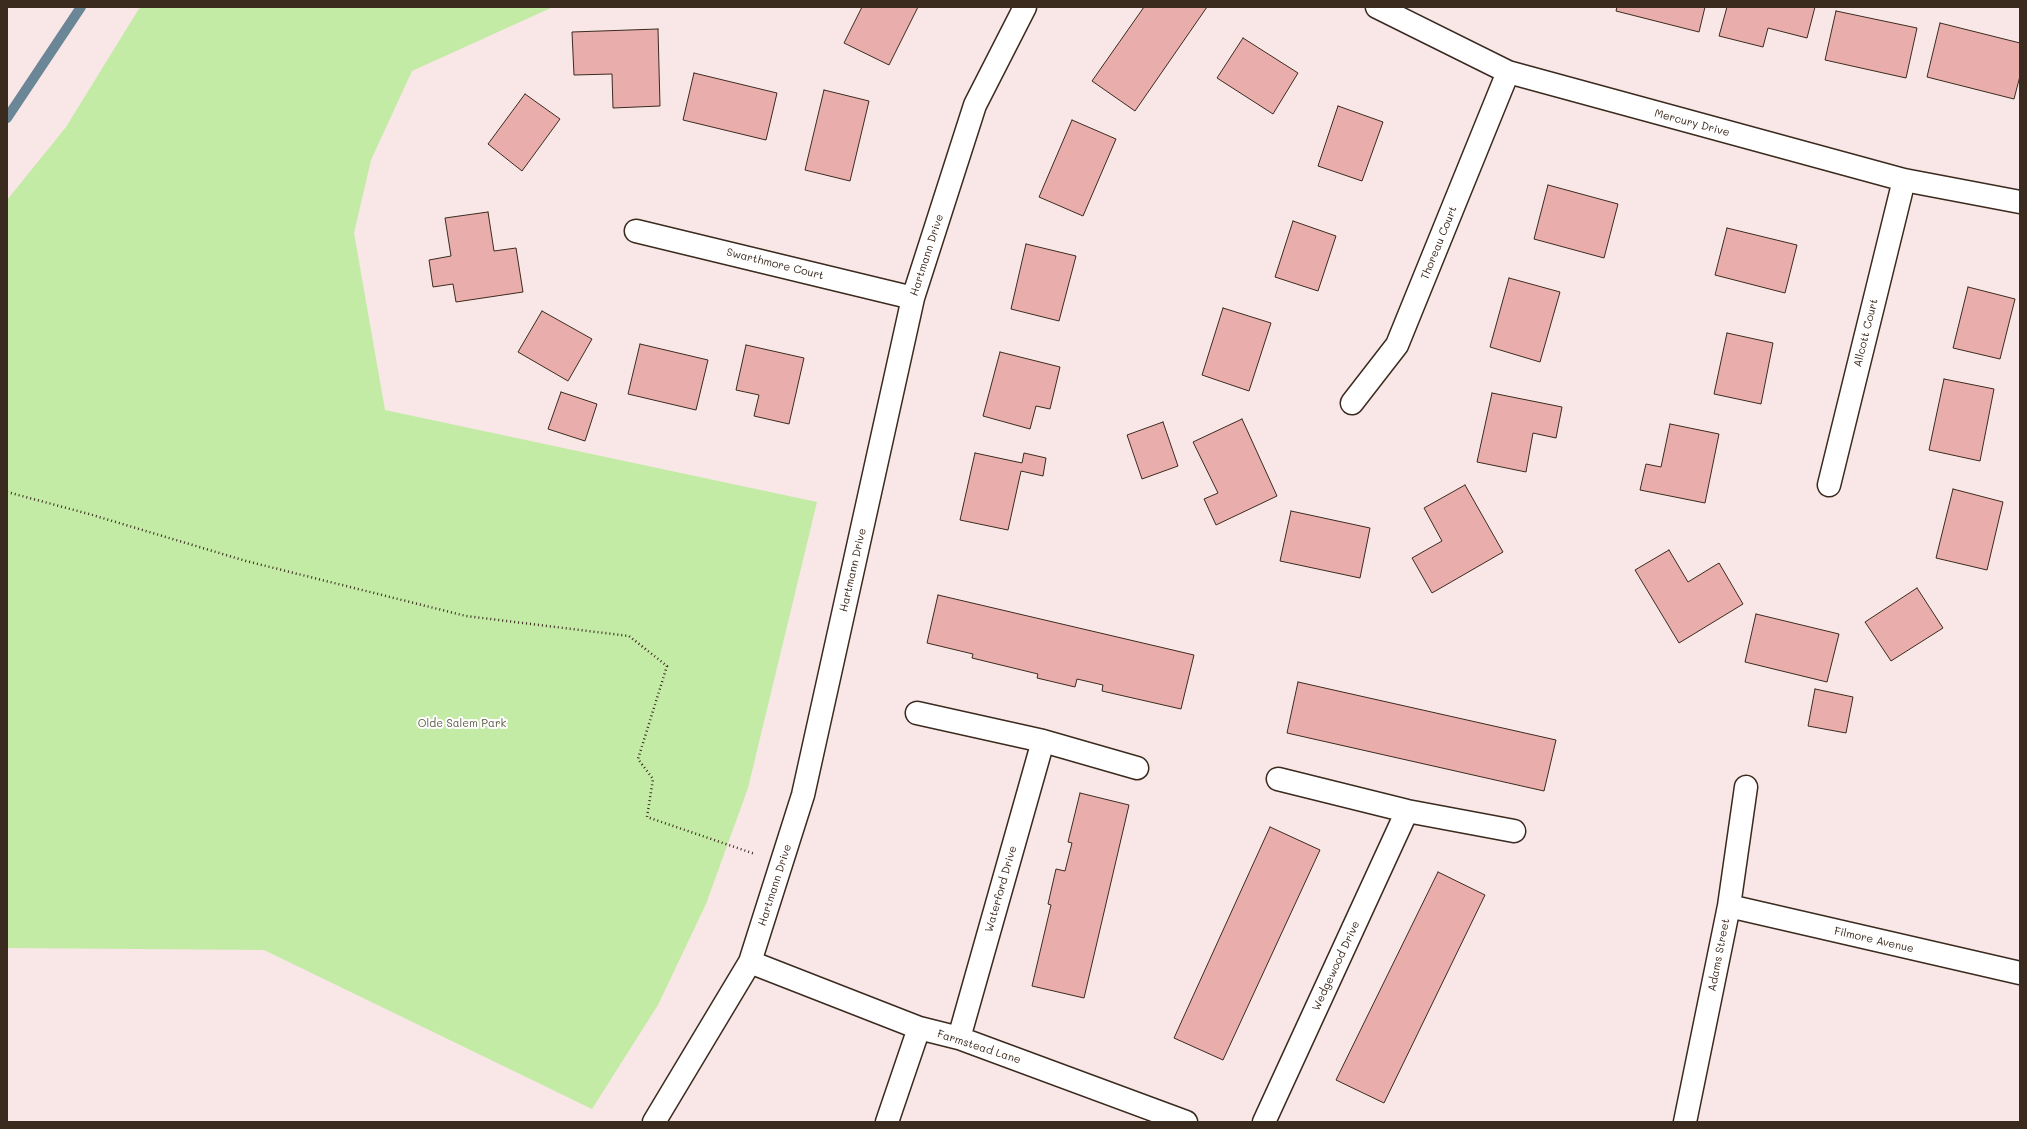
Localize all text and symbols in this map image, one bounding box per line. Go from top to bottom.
street label: Mercury Drive [1653,107,1731,139]
street label: Thoreau Court [1418,204,1460,282]
street label: Hartmann Drive [908,212,946,298]
street label: Swarthmore Court [725,245,825,283]
street label: Allcott Court [1851,297,1881,369]
street label: Hartmann Drive [837,527,869,613]
park label: Olde Salem Park [418,717,506,731]
street label: Hartmann Drive [756,842,794,928]
street label: Waterford Drive [982,844,1020,934]
street label: Adams Street [1705,917,1733,993]
street label: Wedgewood Drive [1309,919,1363,1013]
street label: Filmore Avenue [1833,924,1915,956]
street label: Farmstead Lane [936,1027,1022,1067]

